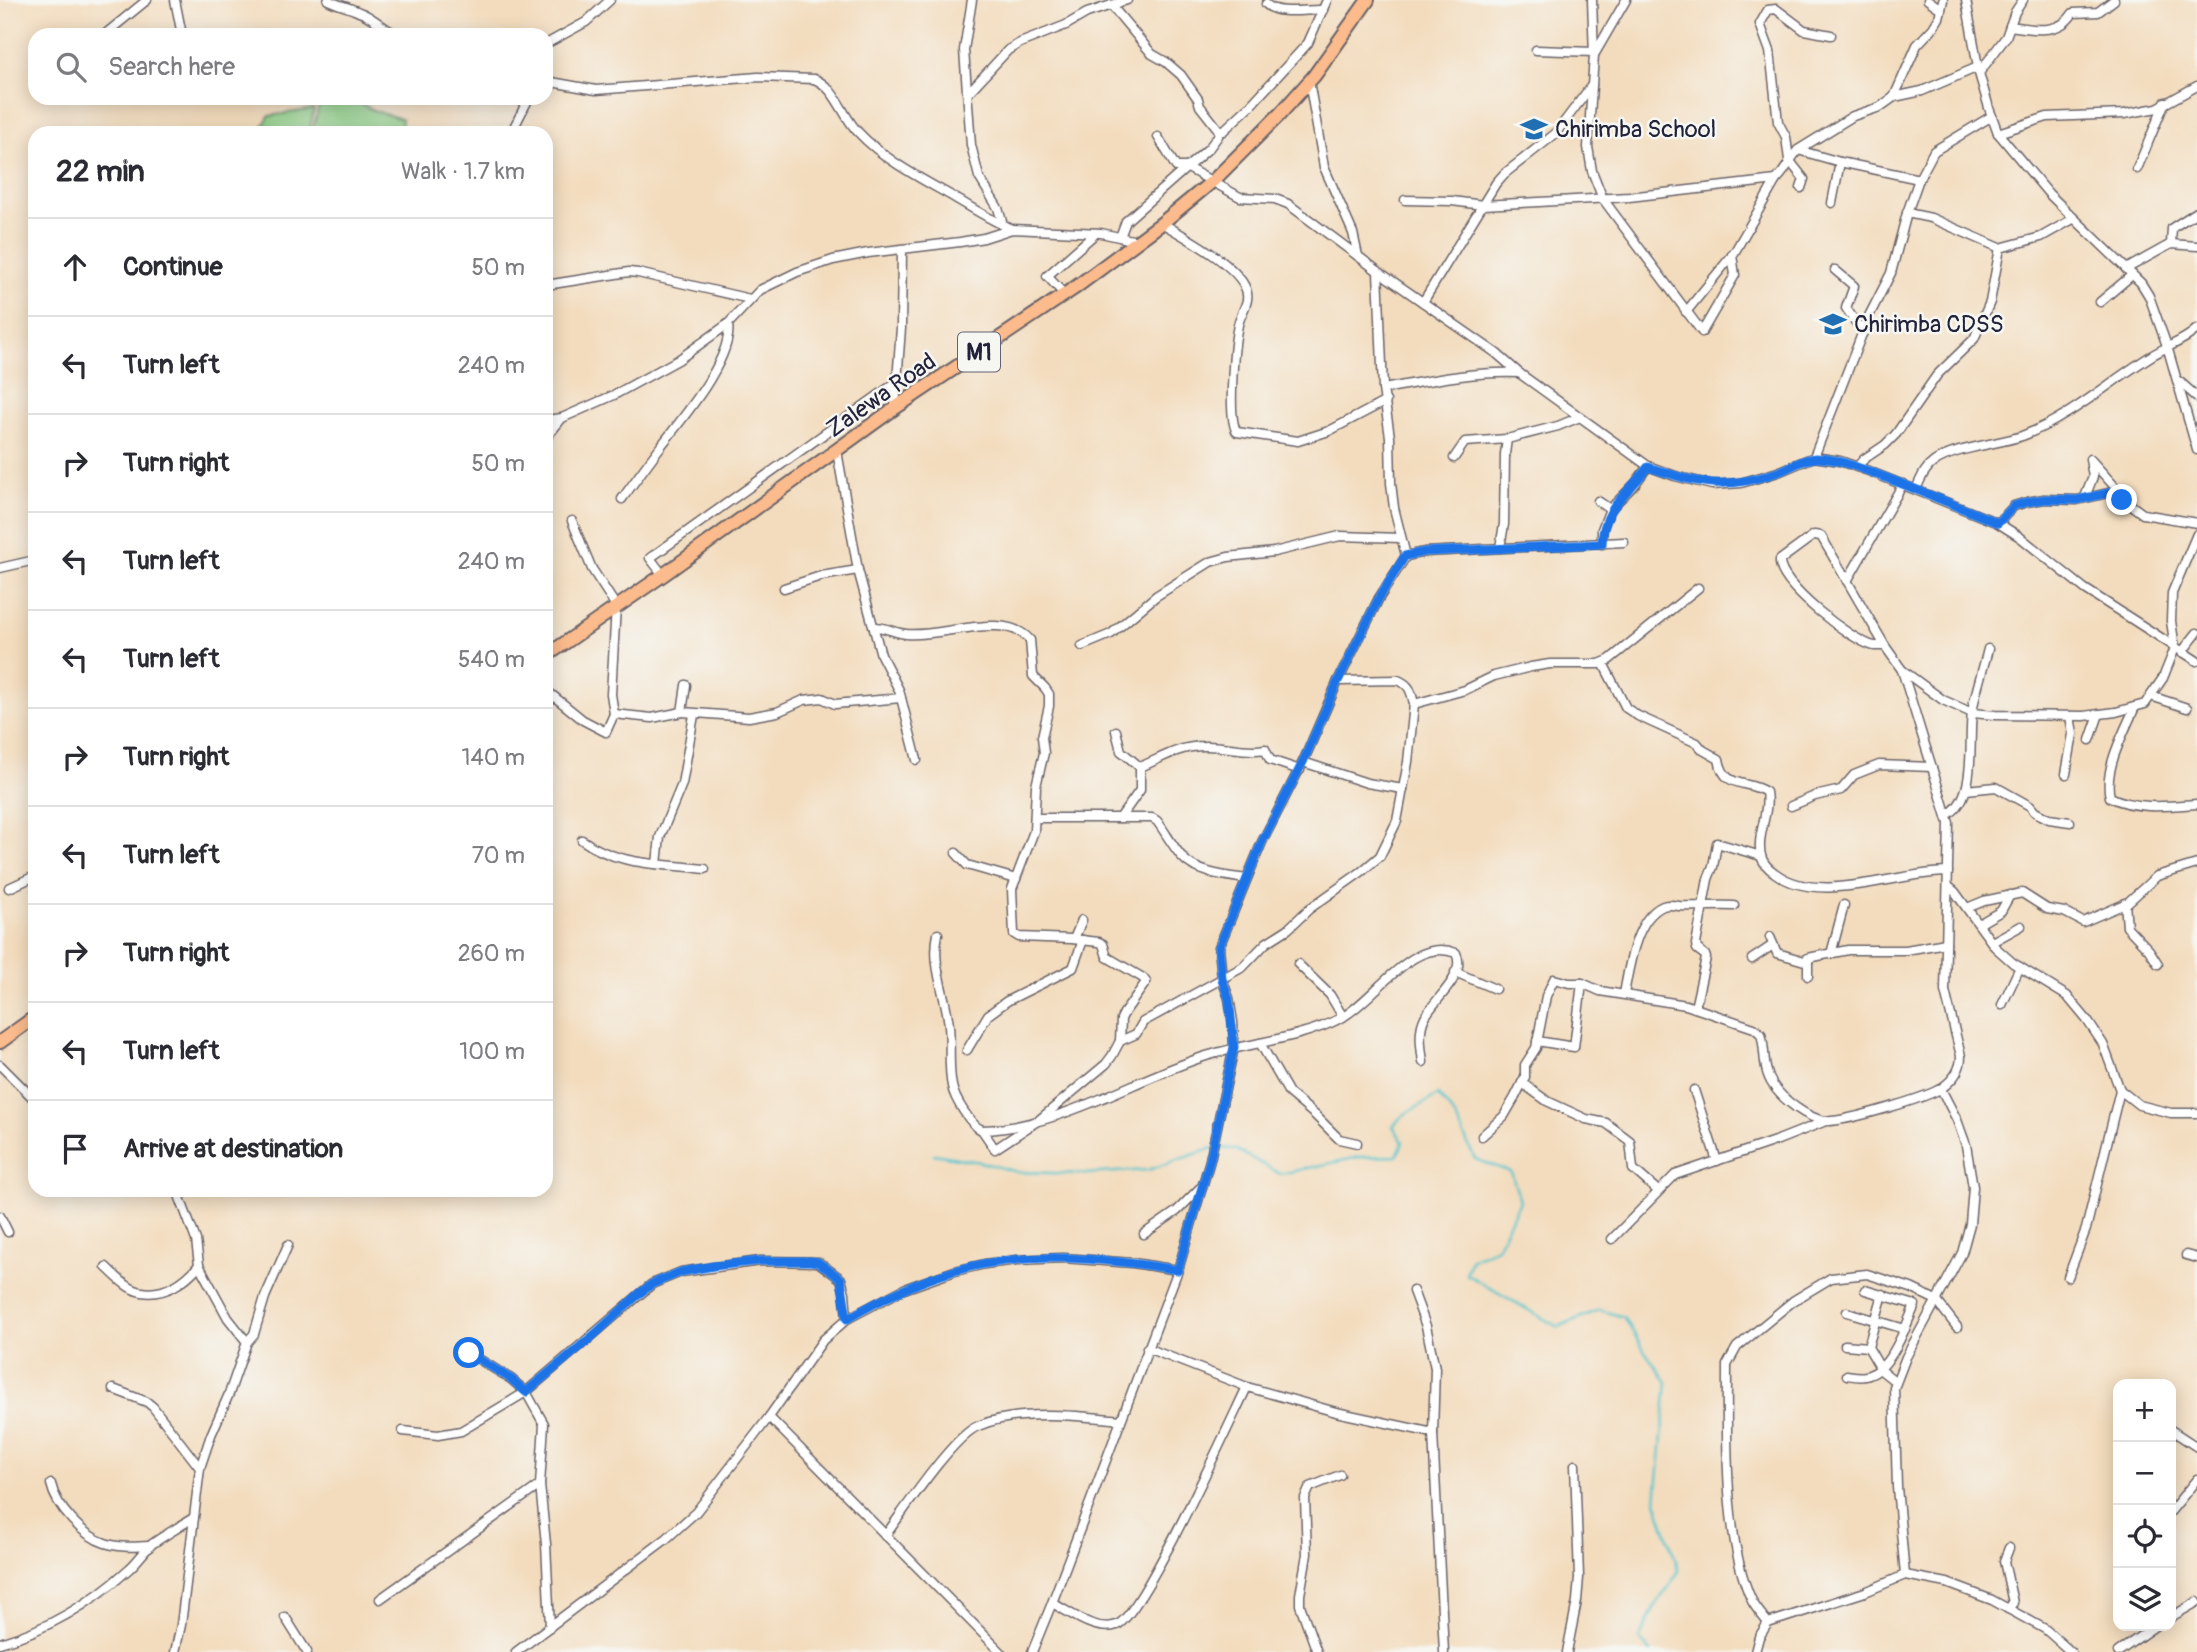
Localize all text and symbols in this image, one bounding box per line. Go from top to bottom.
search box [28,28,553,105]
icon: search [52,48,90,86]
text: Search here [108,51,235,83]
school or university icon: Chirimba School [1519,114,1549,144]
place label: Chirimba School [1555,115,1716,144]
text: 22 min [56,153,145,190]
text: Walk · 1.7 km [401,157,525,186]
icon: ahead [56,248,94,286]
text: Continue [123,251,223,283]
text: 50 m [471,253,525,282]
school or university icon: Chirimba CDSS [1818,309,1848,339]
place label: Chirimba CDSS [1854,310,2004,339]
road number: M1 [958,332,1000,372]
icon: left [56,346,94,384]
street label: Zalewa Road [821,347,942,444]
text: Turn left [123,349,219,381]
text: 240 m [458,351,525,380]
icon: right [56,444,94,482]
text: Turn right [123,447,229,479]
text: 50 m [471,449,525,478]
route end [2106,484,2137,515]
icon: left [56,542,94,580]
text: Turn left [123,545,219,577]
text: 240 m [458,547,525,576]
icon: left [56,640,94,678]
text: Turn left [123,643,219,675]
text: 540 m [458,645,525,674]
icon: right [56,738,94,776]
text: Turn right [123,741,229,773]
text: 140 m [462,743,525,772]
icon: left [56,836,94,874]
text: Turn left [123,839,219,871]
text: 70 m [472,841,525,870]
icon: right [56,934,94,972]
text: Turn right [123,937,229,969]
text: 260 m [458,939,525,968]
icon: left [56,1032,94,1070]
text: Turn left [123,1035,219,1067]
text: 100 m [459,1037,525,1066]
icon: arrive [56,1130,94,1168]
text: Arrive at destination [123,1133,343,1165]
route start [453,1337,484,1368]
map controls [2113,1379,2176,1631]
button: + [2113,1379,2176,1442]
button: − [2113,1442,2176,1505]
button: locate [2113,1505,2176,1568]
button: layers [2113,1568,2176,1631]

